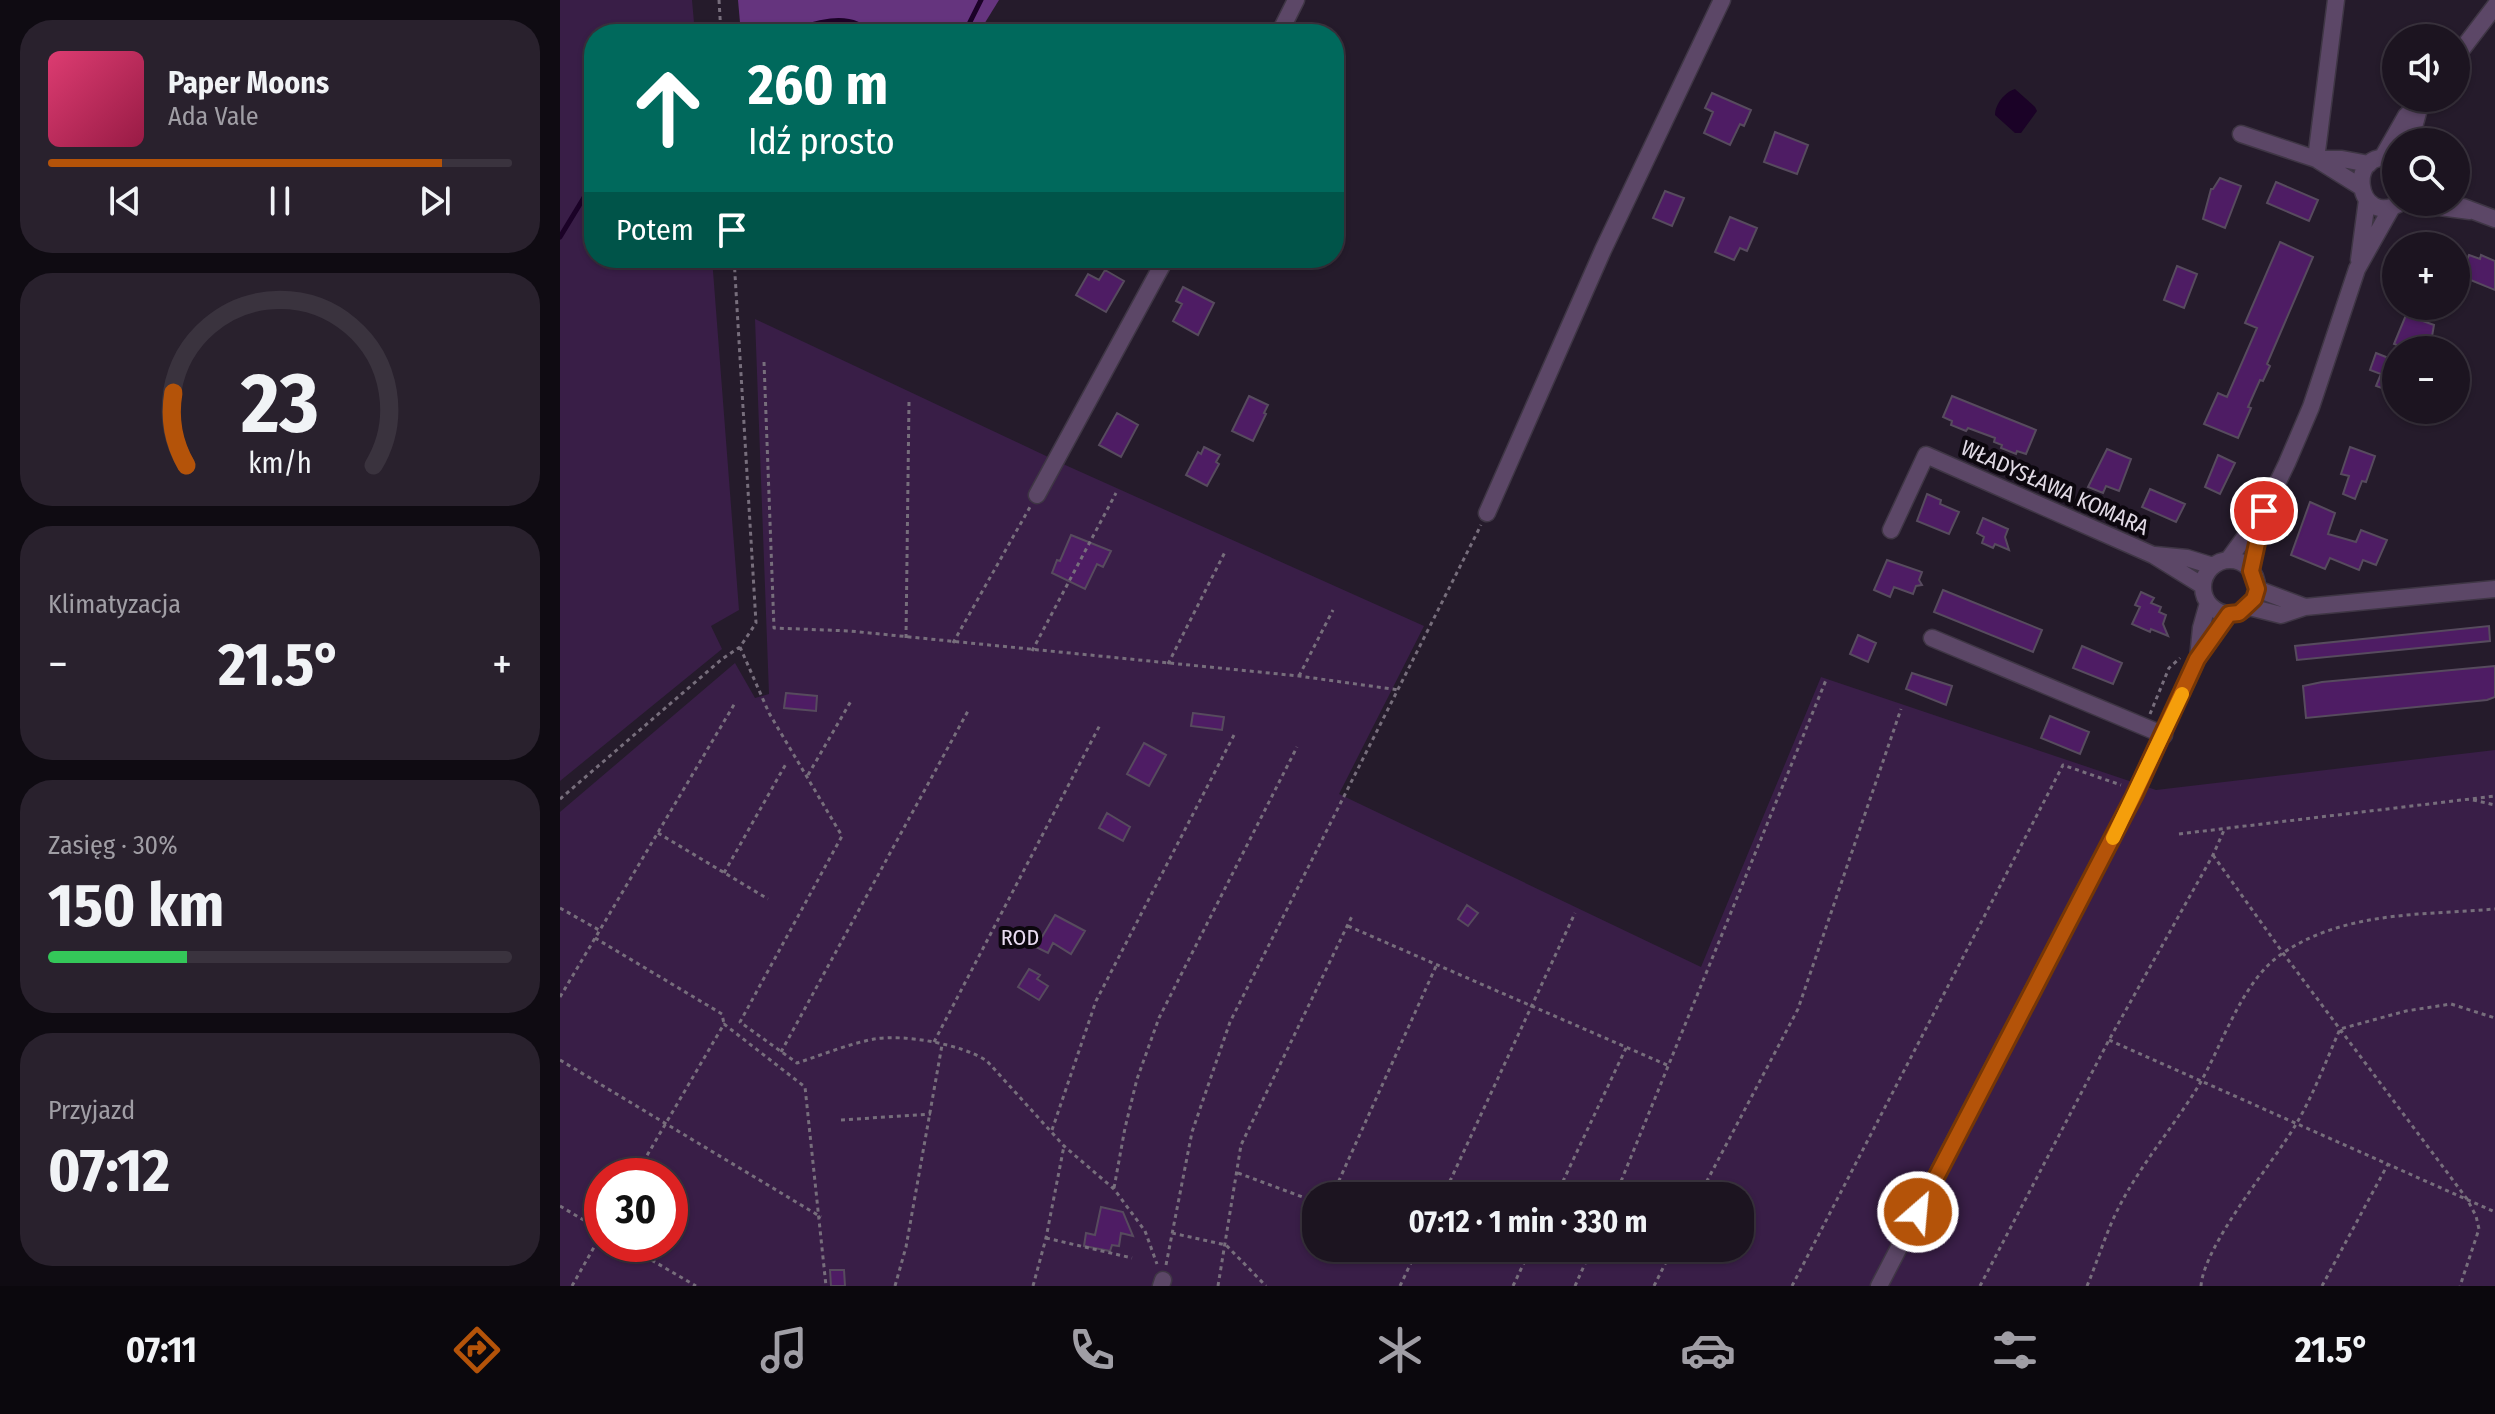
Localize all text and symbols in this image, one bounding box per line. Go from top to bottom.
map controls [2382,24,2470,424]
button: sound [2382,24,2470,112]
text: 260 m [748,52,888,119]
icon: ahead [616,56,720,160]
text: Paper Moons [168,65,329,101]
text: Ada Vale [168,101,259,132]
text: Idź prosto [748,120,895,164]
button: search [2382,128,2470,216]
icon: previous [103,179,147,223]
icon: pause [258,179,302,223]
icon: next [413,179,457,223]
icon: arrive [710,208,754,252]
text: Potem [616,212,694,248]
button: + [2382,232,2470,320]
button: − [2382,336,2470,424]
text: 23 [240,353,319,453]
street label: WŁADYSŁAWA KOMARA [1957,434,2153,541]
text: km/h [248,446,312,481]
pin [2230,477,2298,545]
icon: arrive [2242,489,2286,533]
text: Klimatyzacja [48,589,181,620]
text: 21.5° [218,629,342,701]
text: − [48,638,68,691]
text: + [492,638,512,691]
text: Zasięg · 30% [48,830,178,861]
text: 150 km [48,870,224,942]
park label: ROD [1001,924,1039,951]
text: Przyjazd [48,1095,135,1126]
text: 07:12 [48,1135,170,1207]
speed limit sign: 30 [584,1158,688,1262]
position arrow [1876,1170,1960,1254]
text: 07:12 · 1 min · 330 m [1409,1204,1647,1240]
icon: directions [449,1322,505,1378]
icon: music [756,1322,812,1378]
icon: phone [1064,1322,1120,1378]
icon: climate [1372,1322,1428,1378]
icon: car [1680,1322,1736,1378]
icon: filters [1987,1322,2043,1378]
text: 07:11 [126,1328,197,1372]
text: 21.5° [2295,1328,2369,1372]

